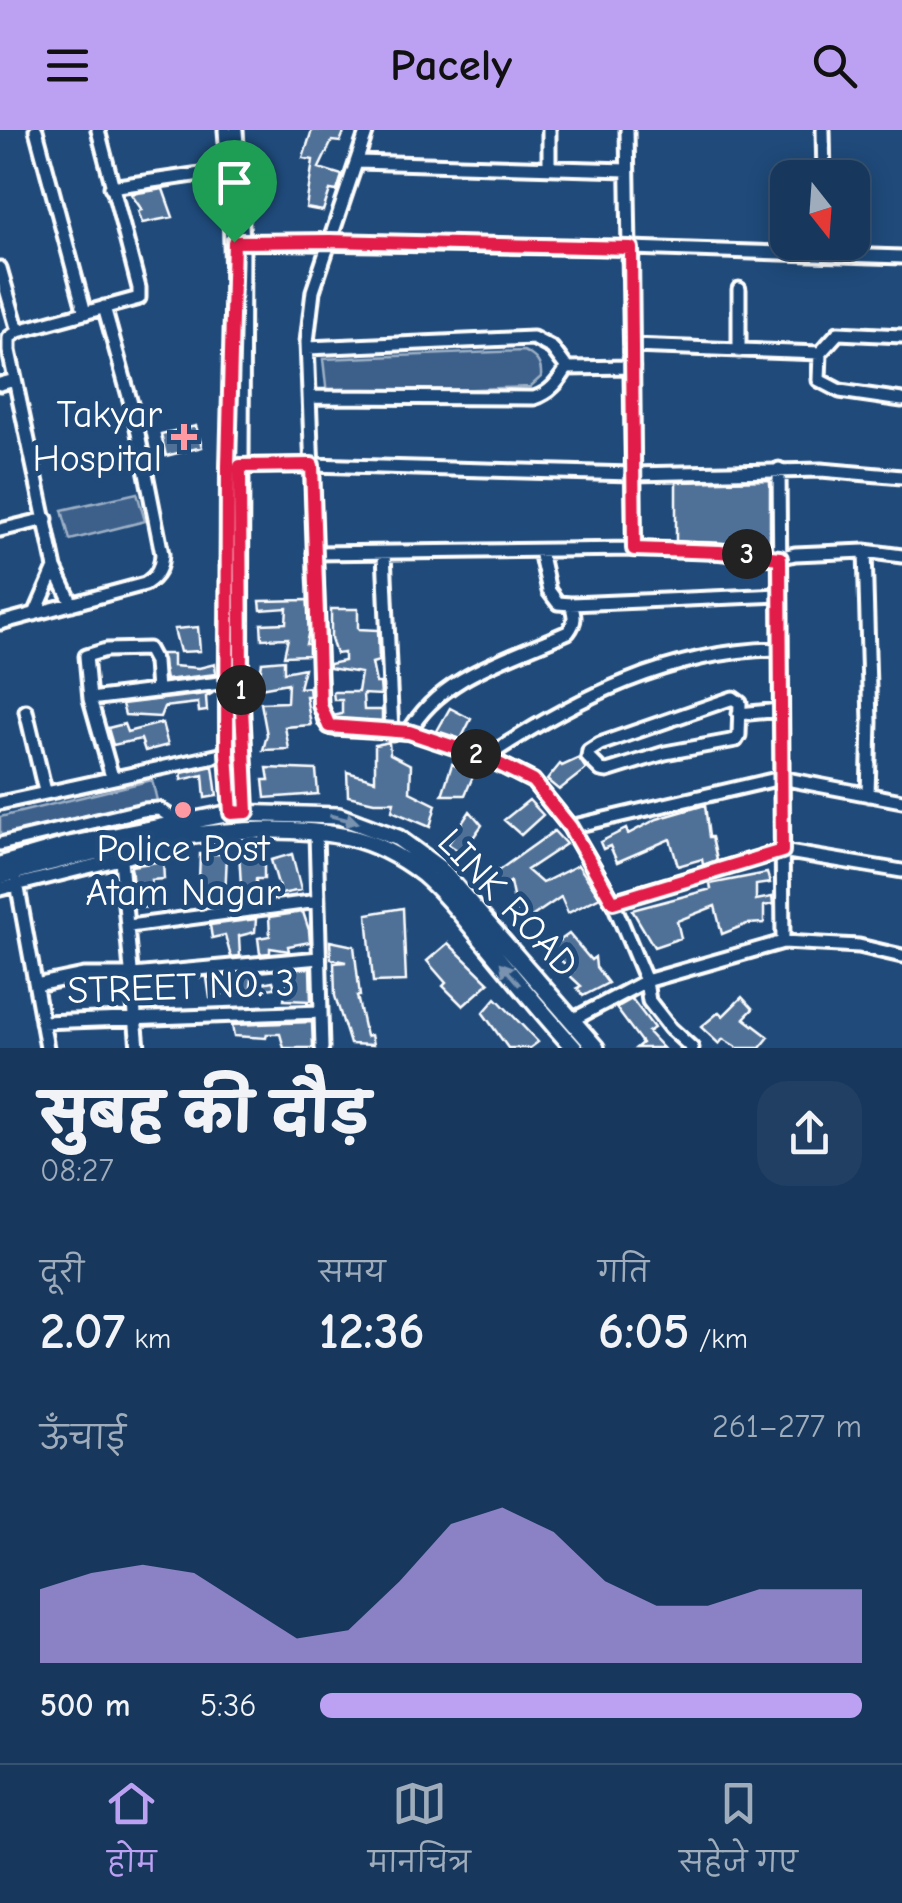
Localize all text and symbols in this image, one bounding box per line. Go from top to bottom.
icon: menu [40,38,95,93]
icon: search [807,38,862,93]
text: Pacely [390,39,512,91]
pin [192,140,277,243]
icon: arrive [207,155,262,210]
north arrow [770,160,870,260]
map controls [770,160,870,260]
place label: Takyar Hospital [32,393,162,481]
marker: Takyar Hospital [171,424,197,450]
pin: 3 [722,529,772,579]
text: 3 [740,538,754,570]
pin: 1 [216,665,266,715]
text: 1 [235,674,247,706]
pin: 2 [451,729,501,779]
text: 2 [469,738,483,770]
marker: Police Post Atam Nagar [172,799,194,821]
one-way arrow [329,812,360,827]
street label: LINK ROAD [429,820,587,986]
place label: Police Post Atam Nagar [85,827,281,915]
street label: STREET NO. 3 [67,961,295,1013]
one-way arrow [500,961,522,986]
button: share [757,1081,862,1186]
text: सुबह की दौड़ [40,1082,370,1146]
text: 08:27 [40,1152,114,1189]
text: दूरी [40,1257,84,1289]
text: समय [319,1257,386,1289]
text: गति [598,1257,649,1289]
text: 2.07 [40,1303,125,1361]
text: 12:36 [319,1303,425,1361]
text: 6:05 [598,1303,690,1361]
text: km [125,1323,171,1355]
text: /km [690,1323,748,1355]
text: 261–277 m [712,1408,862,1445]
text: ऊँचाई [40,1420,126,1457]
text: 500 m [40,1687,130,1724]
text: 5:36 [200,1687,257,1724]
tab: होम [104,1776,159,1893]
tab: मानचित्र [368,1776,471,1893]
tab: सहेजे गए [679,1776,798,1893]

